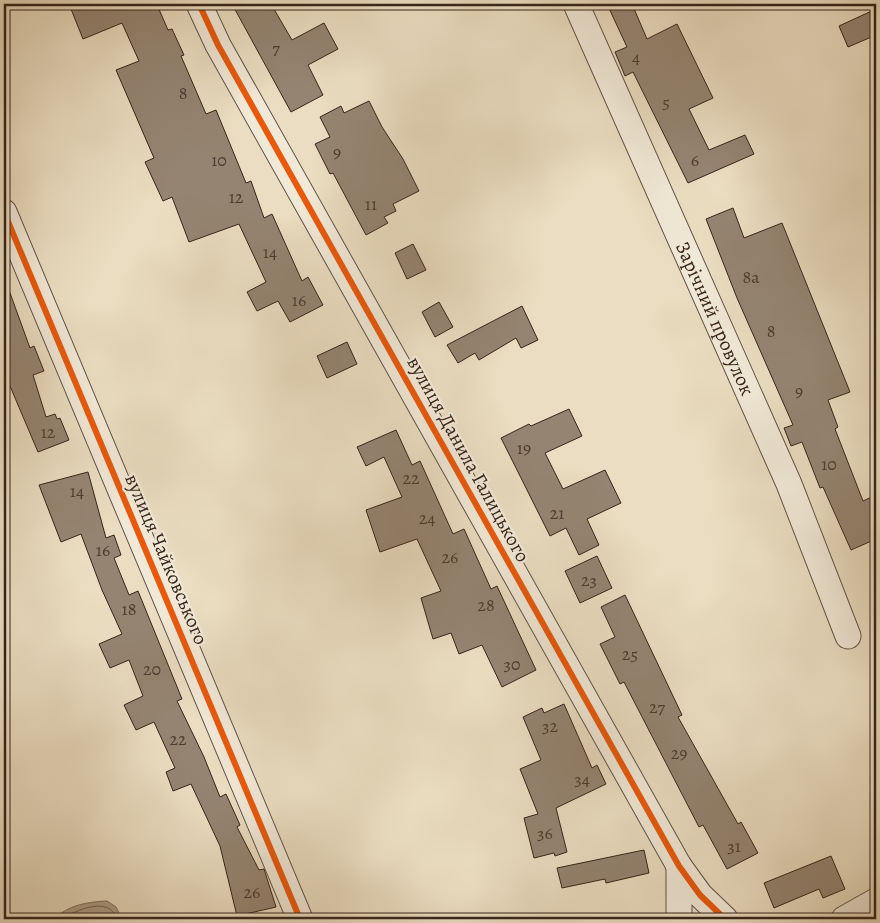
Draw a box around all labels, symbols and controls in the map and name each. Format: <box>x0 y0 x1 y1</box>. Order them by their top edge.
house number: 7 <box>272 36 280 60</box>
house number: 4 <box>632 45 640 69</box>
house number: 8 <box>179 81 187 105</box>
house number: 5 <box>662 90 670 114</box>
house number: 9 <box>333 140 341 164</box>
house number: 10 <box>211 148 227 172</box>
house number: 6 <box>691 148 699 172</box>
house number: 12 <box>229 185 244 209</box>
house number: 11 <box>365 192 377 216</box>
street label: Зарічний провулок <box>669 237 761 400</box>
house number: 14 <box>263 240 277 264</box>
house number: 8а <box>742 265 760 289</box>
house number: 16 <box>292 288 306 312</box>
house number: 8 <box>767 319 775 343</box>
street label: вулиця Данила Галицького <box>401 352 536 567</box>
house number: 9 <box>795 379 803 403</box>
house number: 12 <box>41 420 56 444</box>
house number: 19 <box>517 436 531 460</box>
house number: 10 <box>821 452 837 476</box>
house number: 22 <box>402 466 420 490</box>
street label: вулиця Чайковського <box>118 470 215 649</box>
house number: 14 <box>70 479 84 503</box>
house number: 21 <box>550 501 564 525</box>
house number: 24 <box>419 506 435 530</box>
house number: 16 <box>96 538 110 562</box>
house number: 26 <box>442 545 458 569</box>
house number: 23 <box>581 568 597 592</box>
house number: 28 <box>477 593 495 617</box>
house number: 18 <box>122 597 136 621</box>
house number: 25 <box>622 642 638 666</box>
house number: 30 <box>503 652 521 676</box>
house number: 20 <box>143 657 161 681</box>
house number: 27 <box>649 695 665 719</box>
house number: 32 <box>542 714 558 738</box>
house number: 22 <box>169 727 187 751</box>
house number: 29 <box>671 741 687 765</box>
house number: 34 <box>574 767 590 791</box>
house number: 36 <box>537 821 553 845</box>
house number: 31 <box>727 834 741 858</box>
house number: 26 <box>244 880 260 904</box>

